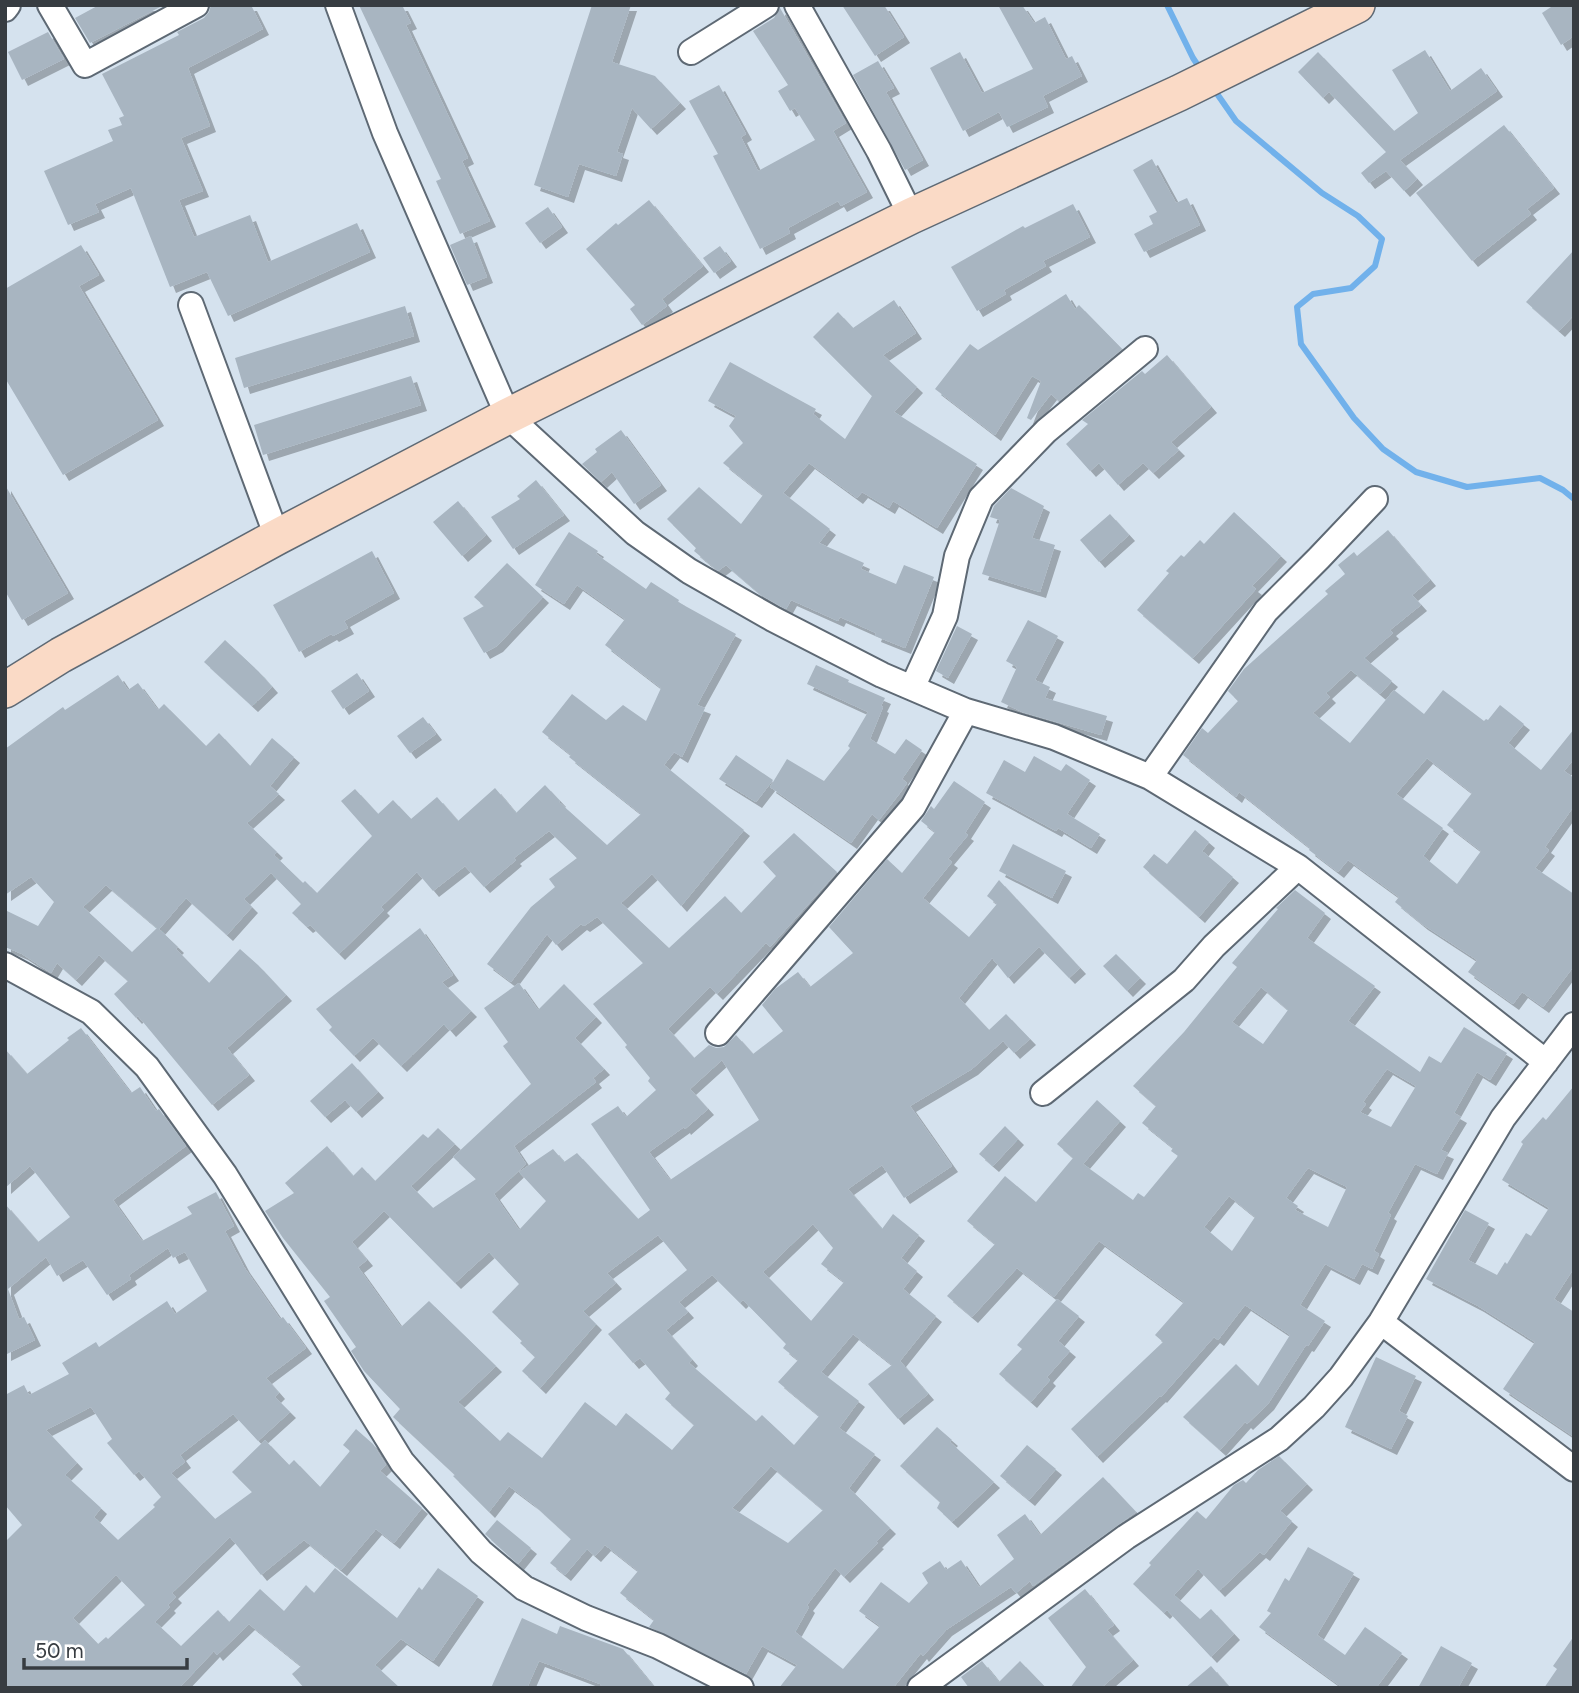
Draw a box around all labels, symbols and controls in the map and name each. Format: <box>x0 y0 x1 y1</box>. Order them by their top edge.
scale bar <box>24 1626 187 1670</box>
text: 50 m <box>35 1638 84 1663</box>

